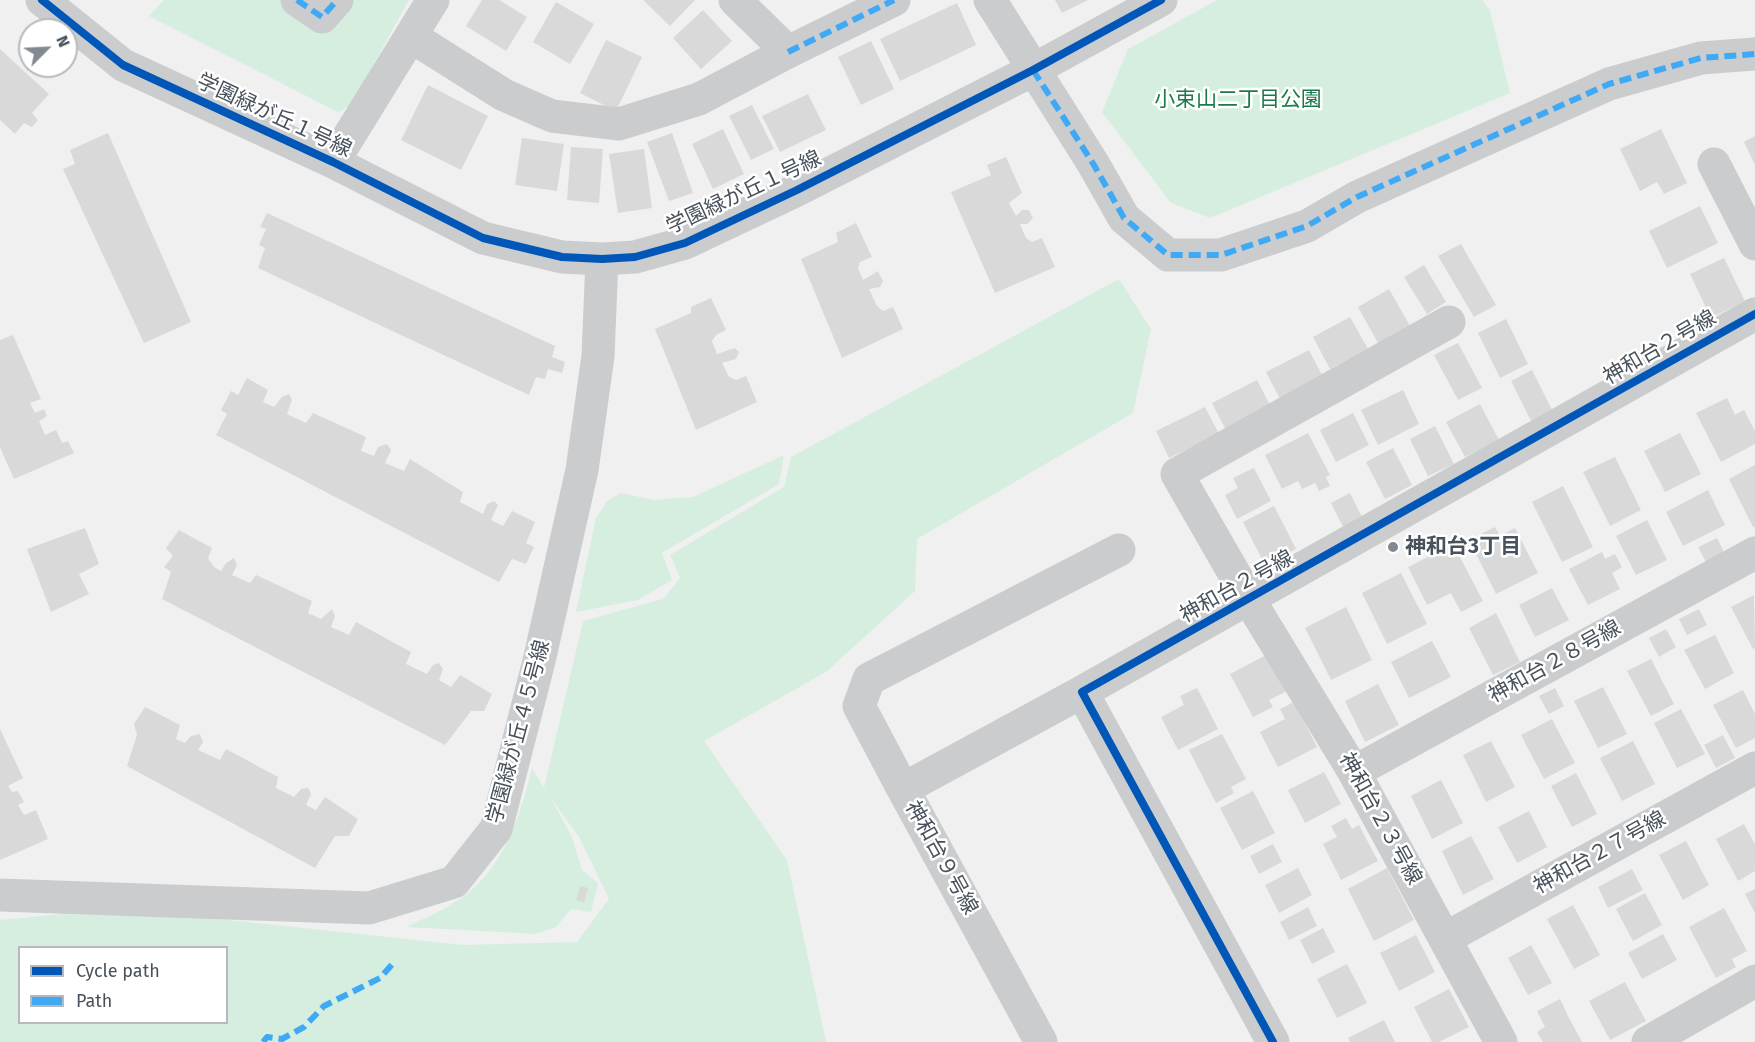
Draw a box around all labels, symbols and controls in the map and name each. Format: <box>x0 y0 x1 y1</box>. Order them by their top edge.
north arrow <box>18 18 78 78</box>
text: N <box>52 33 74 50</box>
street label: 学園緑が丘１号線 <box>193 69 355 163</box>
park label: 小束山二丁目公園 <box>1154 87 1322 113</box>
street label: 学園緑が丘１号線 <box>663 146 825 240</box>
street label: 神和台２号線 <box>1599 306 1721 390</box>
place label: 神和台3丁目 <box>1405 534 1521 560</box>
marker: 神和台3丁目 <box>1386 540 1400 554</box>
street label: 神和台２号線 <box>1176 545 1298 629</box>
street label: 神和台２８号線 <box>1485 615 1625 709</box>
street label: 学園緑が丘４５号線 <box>482 637 556 827</box>
street label: 神和台２３号線 <box>1333 749 1427 889</box>
street label: 神和台９号線 <box>899 797 983 919</box>
street label: 神和台２７号線 <box>1530 806 1670 900</box>
legend <box>18 946 228 1024</box>
text: Cycle path <box>76 960 160 982</box>
text: Path <box>76 990 112 1012</box>

